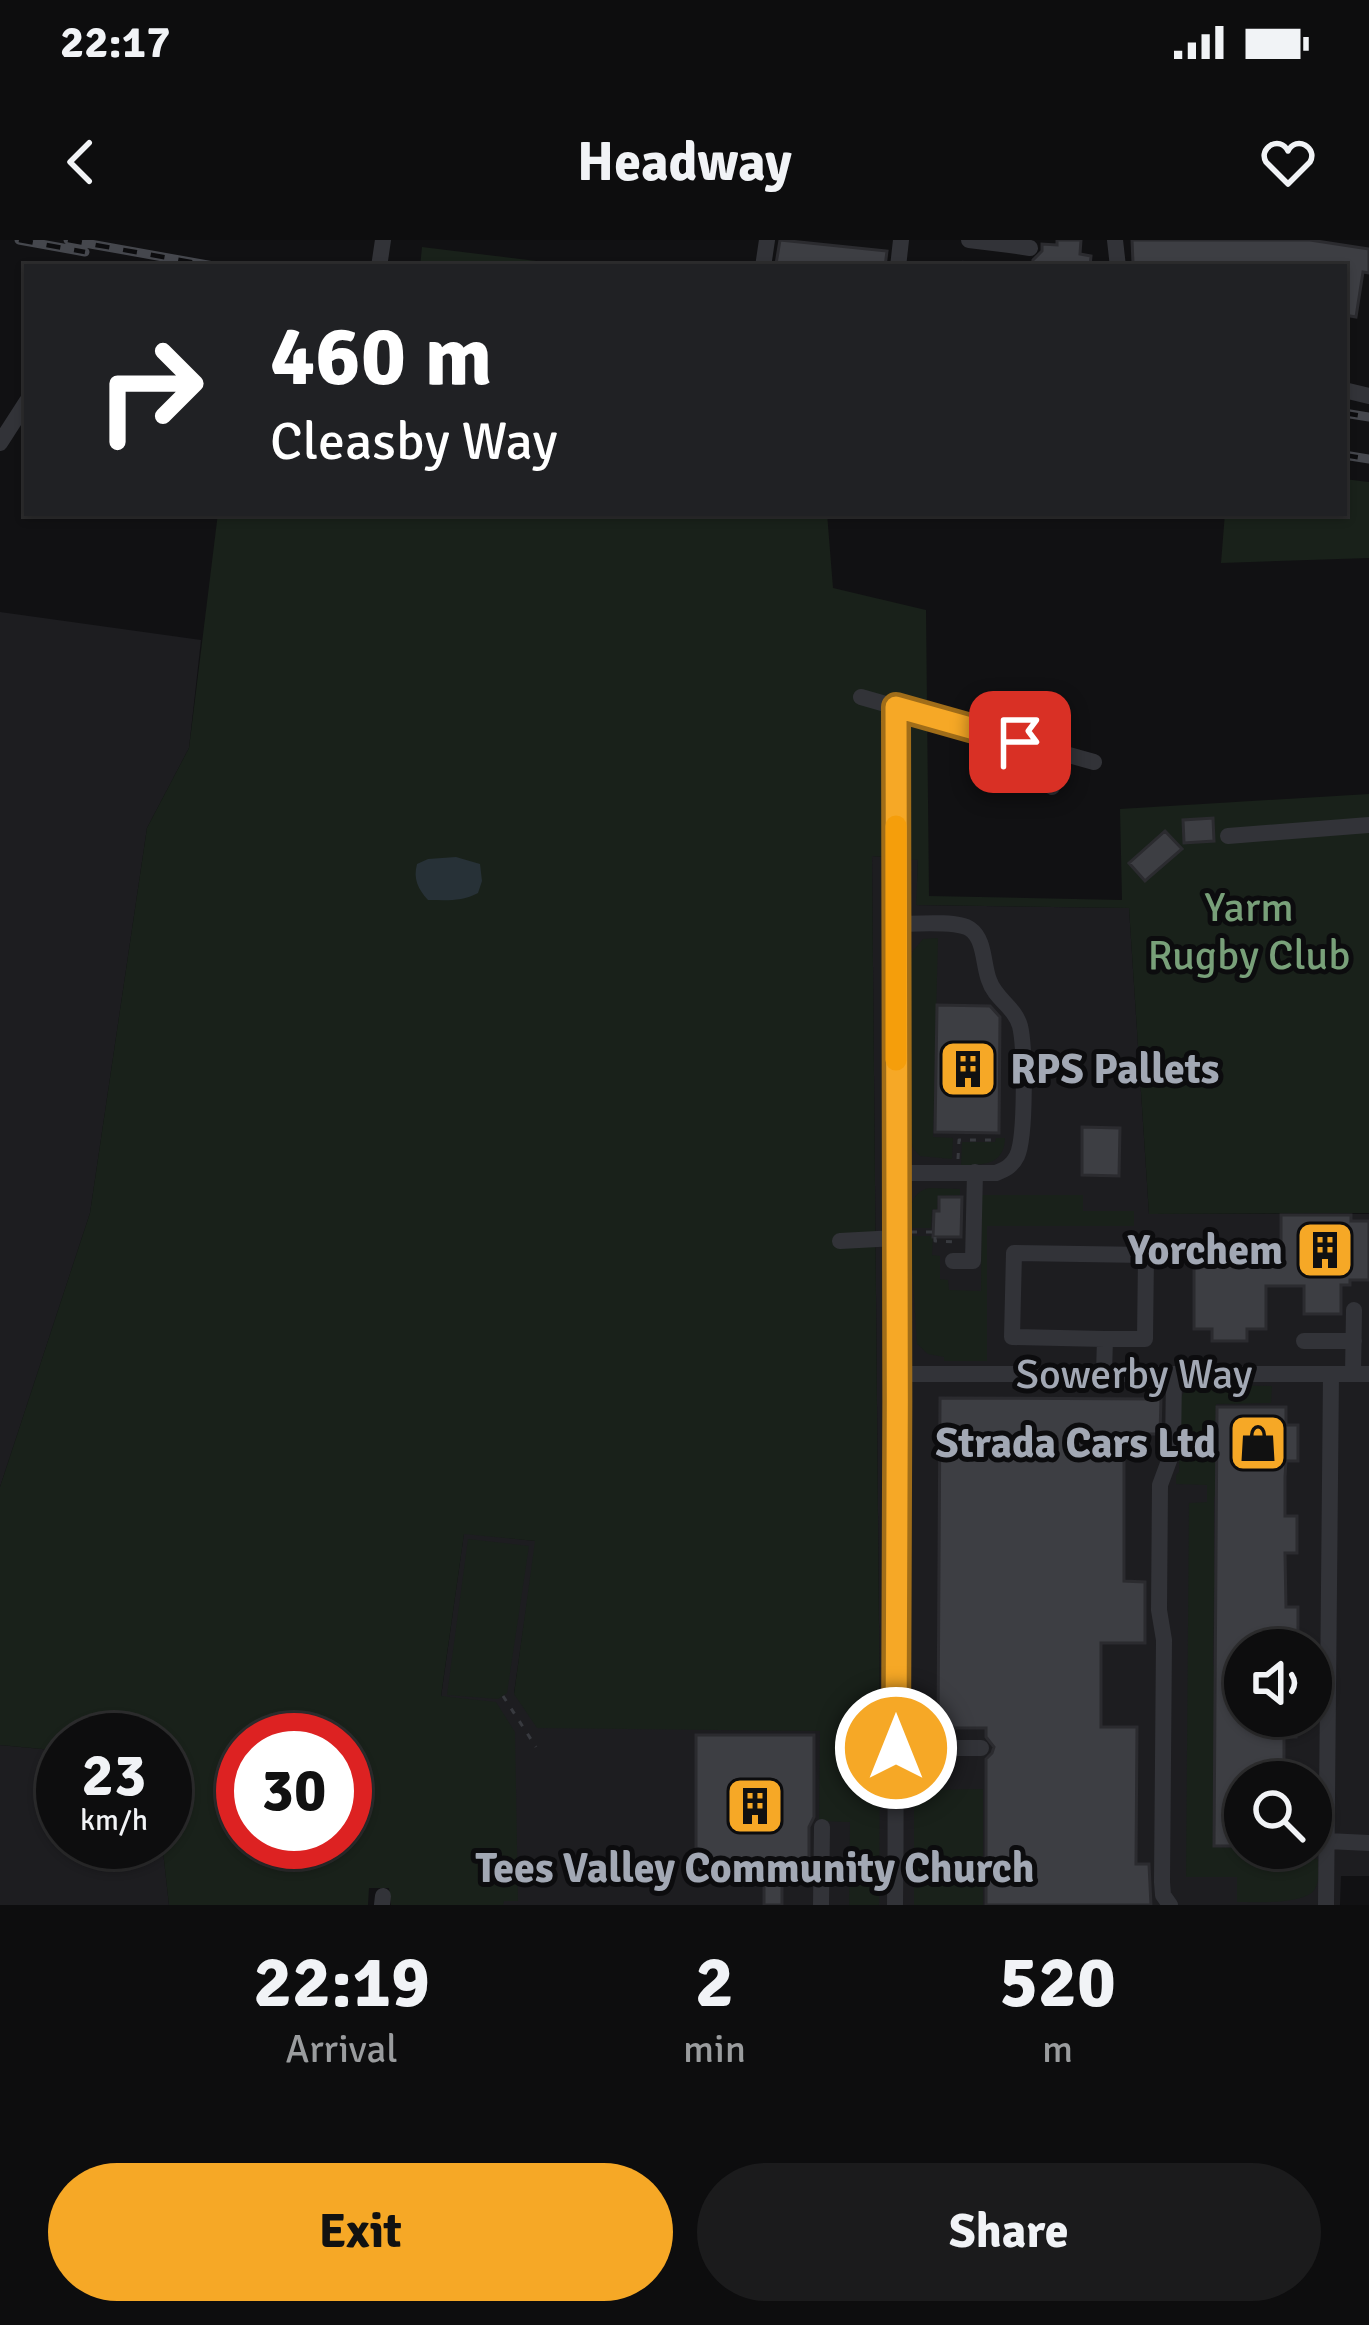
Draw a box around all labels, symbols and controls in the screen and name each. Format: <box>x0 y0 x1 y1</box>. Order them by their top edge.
text: 22:17 <box>60 15 170 70</box>
icon: back <box>48 129 114 195</box>
text: Headway <box>577 129 792 196</box>
icon: heart <box>1255 129 1321 195</box>
text: 460 m <box>270 305 492 409</box>
icon: right <box>72 312 228 468</box>
text: Cleasby Way <box>270 408 557 475</box>
pin <box>969 691 1071 793</box>
icon: arrive <box>987 709 1053 775</box>
park label: Yarm Rugby Club <box>1148 882 1350 981</box>
building icon: RPS Pallets <box>937 1038 999 1100</box>
place label: RPS Pallets <box>1010 1044 1219 1095</box>
building icon: Yorchem <box>1294 1219 1356 1281</box>
place label: Yorchem <box>1127 1225 1283 1276</box>
street label: Sowerby Way <box>1016 1349 1253 1400</box>
shop icon: Strada Cars Ltd <box>1227 1412 1289 1474</box>
place label: Strada Cars Ltd <box>935 1418 1216 1469</box>
map controls <box>1224 1629 1332 1869</box>
button: sound <box>1224 1629 1332 1737</box>
position arrow <box>833 1685 959 1811</box>
speed limit sign: 30 <box>216 1713 372 1869</box>
text: 23 <box>82 1739 146 1813</box>
button: search <box>1224 1761 1332 1869</box>
building icon: Tees Valley Community Church <box>724 1775 786 1837</box>
text: km/h <box>80 1802 148 1839</box>
place label: Tees Valley Community Church <box>475 1843 1035 1894</box>
text: 22:19 <box>253 1938 430 2027</box>
text: 2 <box>695 1938 734 2027</box>
text: 520 <box>999 1938 1116 2027</box>
text: Arrival <box>285 2025 398 2073</box>
text: min <box>683 2025 746 2073</box>
text: m <box>1042 2025 1073 2073</box>
button: Exit <box>48 2163 673 2301</box>
button: Share <box>697 2163 1321 2301</box>

